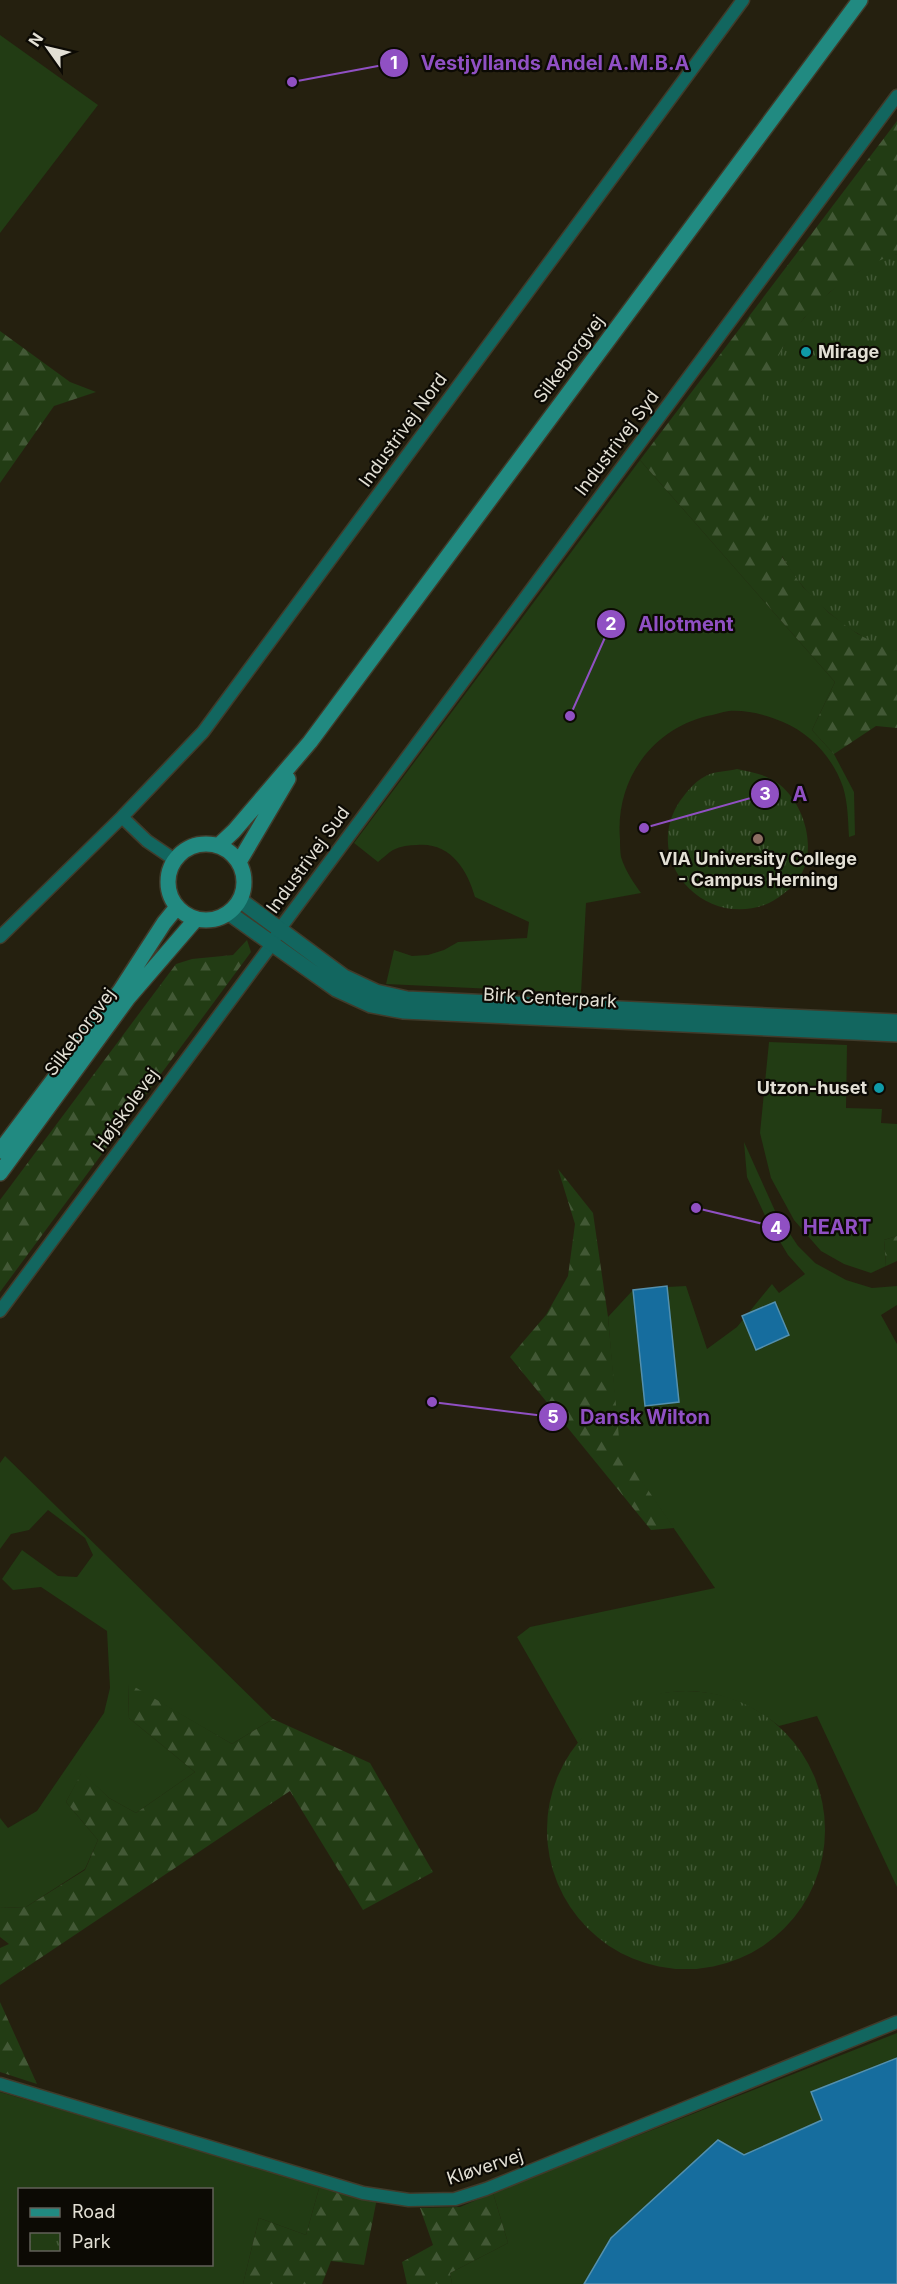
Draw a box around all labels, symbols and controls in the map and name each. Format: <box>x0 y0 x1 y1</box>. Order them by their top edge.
north arrow <box>18 18 78 78</box>
text: N <box>24 29 47 50</box>
callout: Vestjyllands Andel A.M.B.A <box>379 44 702 82</box>
text: Vestjyllands Andel A.M.B.A <box>420 51 690 75</box>
text: 1 <box>390 52 398 73</box>
street label: Silkeborgvej <box>529 311 608 407</box>
place label: Mirage <box>818 341 880 362</box>
marker: Mirage <box>799 345 813 359</box>
street label: Industrivej Nord <box>354 369 451 491</box>
street label: Industrivej Syd <box>570 386 663 499</box>
callout: Allotment <box>596 605 746 643</box>
text: Allotment <box>638 612 734 636</box>
text: 2 <box>605 613 617 634</box>
callout: A <box>750 775 819 813</box>
text: A <box>793 782 808 806</box>
text: 3 <box>759 783 771 804</box>
street label: Industrivej Sud <box>262 802 353 917</box>
marker: VIA University College - Campus Herning <box>751 832 765 846</box>
place label: VIA University College - Campus Herning <box>659 848 857 890</box>
street label: Silkeborgvej <box>40 984 119 1080</box>
street label: Birk Centerpark <box>483 984 618 1011</box>
street label: Højskolevej <box>88 1064 163 1155</box>
place label: Utzon-huset <box>757 1077 867 1098</box>
marker: Utzon-huset <box>872 1081 886 1095</box>
callout: HEART <box>761 1208 883 1246</box>
text: HEART <box>803 1215 871 1239</box>
text: 4 <box>770 1217 782 1238</box>
callout: Dansk Wilton <box>538 1398 722 1436</box>
text: Dansk Wilton <box>580 1405 710 1429</box>
text: 5 <box>547 1406 559 1427</box>
street label: Kløvervej <box>444 2144 526 2189</box>
legend <box>18 2188 213 2266</box>
text: Road <box>72 2201 115 2222</box>
text: Park <box>72 2231 111 2252</box>

